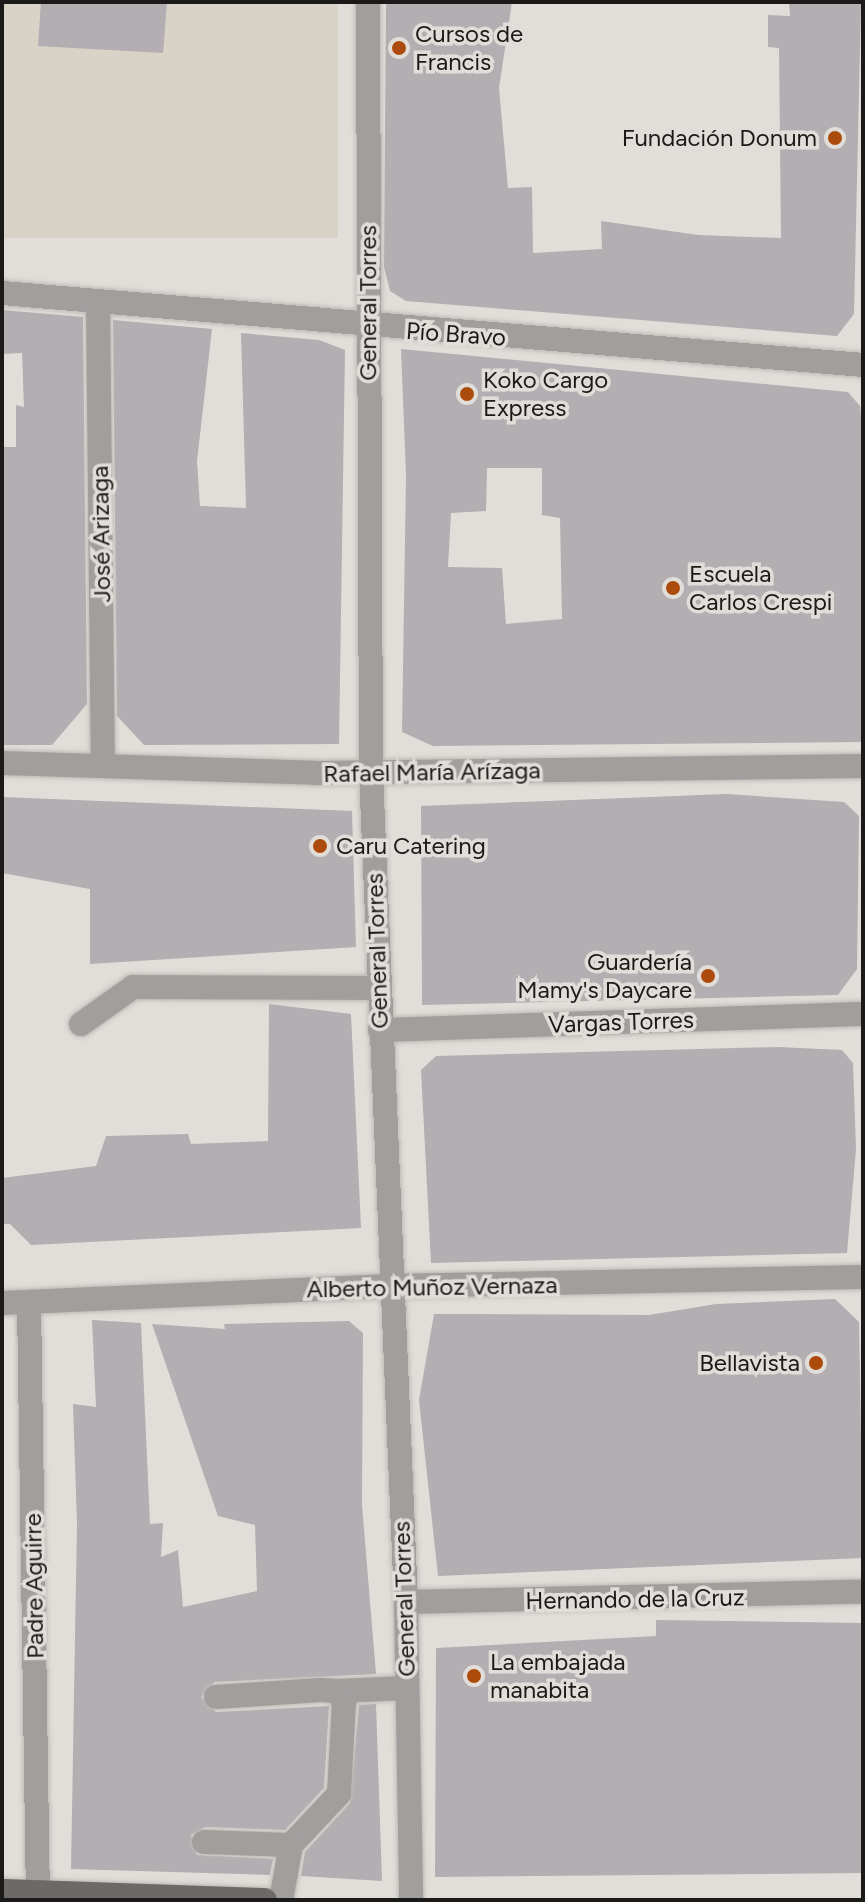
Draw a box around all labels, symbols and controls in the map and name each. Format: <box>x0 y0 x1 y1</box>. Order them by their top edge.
place label: Cursos de Francis <box>415 20 523 76</box>
marker: Cursos de Francis <box>390 39 408 57</box>
place label: Fundación Donum <box>622 124 817 152</box>
marker: Fundación Donum <box>824 127 846 149</box>
street label: General Torres <box>354 225 382 381</box>
street label: Pío Bravo <box>405 316 507 352</box>
place label: Koko Cargo Express <box>483 366 608 422</box>
marker: Koko Cargo Express <box>458 385 476 403</box>
street label: José Arizaga <box>85 465 117 603</box>
place label: Escuela Carlos Crespi <box>689 560 832 616</box>
marker: Escuela Carlos Crespi <box>664 579 682 597</box>
street label: Rafael María Arízaga <box>323 756 541 788</box>
place label: Caru Catering <box>336 832 486 860</box>
marker: Caru Catering <box>311 837 329 855</box>
street label: General Torres <box>360 873 394 1029</box>
place label: Guardería Mamy's Daycare <box>517 948 692 1004</box>
marker: Guardería Mamy's Daycare <box>699 967 717 985</box>
street label: Vargas Torres <box>548 1005 694 1039</box>
street label: Alberto Muñoz Vernaza <box>306 1270 558 1304</box>
place label: Bellavista <box>699 1349 800 1377</box>
marker: Bellavista <box>807 1354 825 1372</box>
street label: Padre Aguirre <box>18 1513 50 1659</box>
street label: General Torres <box>387 1521 421 1677</box>
street label: Hernando de la Cruz <box>525 1583 745 1615</box>
place label: La embajada manabita <box>490 1648 625 1704</box>
marker: La embajada manabita <box>465 1667 483 1685</box>

